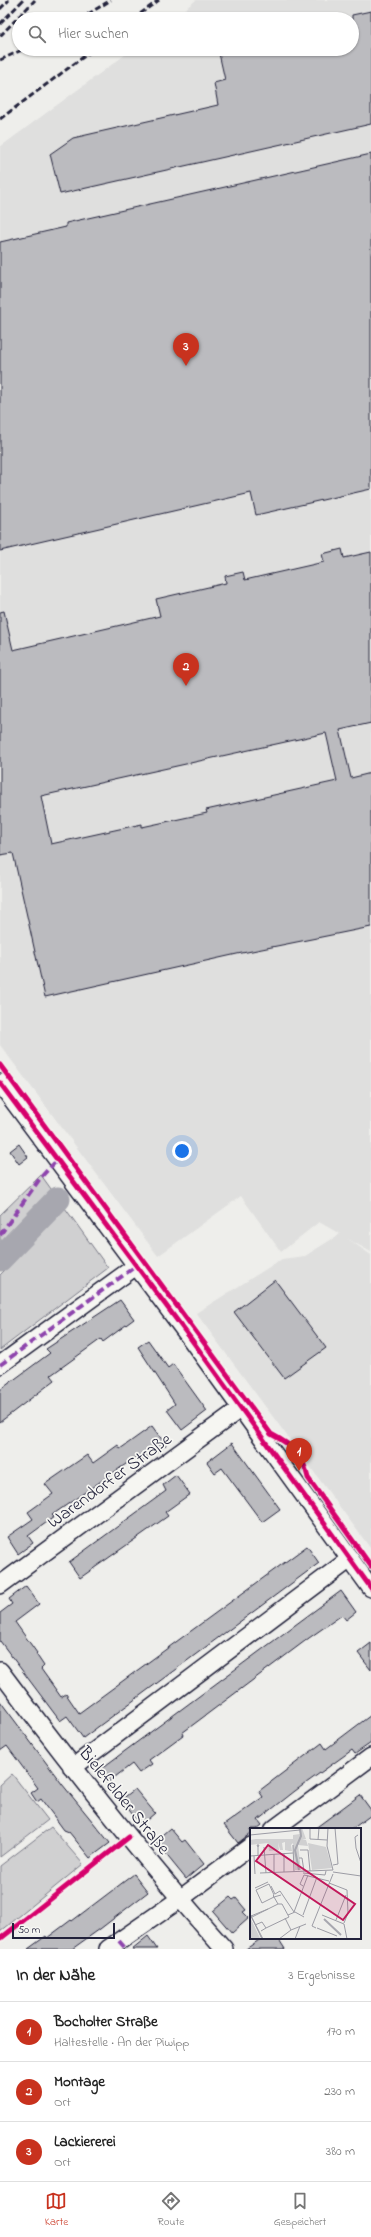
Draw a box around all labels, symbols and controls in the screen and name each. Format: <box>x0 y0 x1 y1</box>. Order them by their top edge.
search box <box>12 12 359 56</box>
icon: search <box>26 23 48 45</box>
text: Hier suchen <box>58 23 129 45</box>
pin: 3 <box>173 333 199 366</box>
pin: 2 <box>173 653 199 686</box>
your location <box>172 1141 192 1161</box>
street label: Warendorfer Straße <box>43 1427 178 1536</box>
pin: 1 <box>286 1438 312 1471</box>
street label: Bielefelder Straße <box>71 1741 176 1862</box>
inset map <box>250 1828 361 1939</box>
scale bar <box>12 1921 115 1940</box>
text: 50 m <box>18 1922 40 1938</box>
text: In der Nähe <box>16 1963 95 1988</box>
text: 3 Ergebnisse <box>288 1966 355 1985</box>
text: Bocholter Straße <box>54 2011 158 2033</box>
text: 1 <box>27 2022 31 2041</box>
text: 170 m <box>327 2022 355 2041</box>
text: Haltestelle · An der Piwipp <box>54 2033 189 2052</box>
text: Montage <box>54 2071 105 2093</box>
text: 2 <box>26 2082 32 2101</box>
text: 230 m <box>324 2082 355 2101</box>
text: Ort <box>54 2093 71 2112</box>
text: Lackiererei <box>54 2131 116 2153</box>
text: 3 <box>26 2142 32 2161</box>
text: 380 m <box>326 2142 355 2161</box>
text: Ort <box>54 2153 71 2172</box>
tab: Karte <box>45 2190 68 2230</box>
tab: Route <box>158 2190 184 2230</box>
tab: Gespeichert <box>274 2190 326 2230</box>

